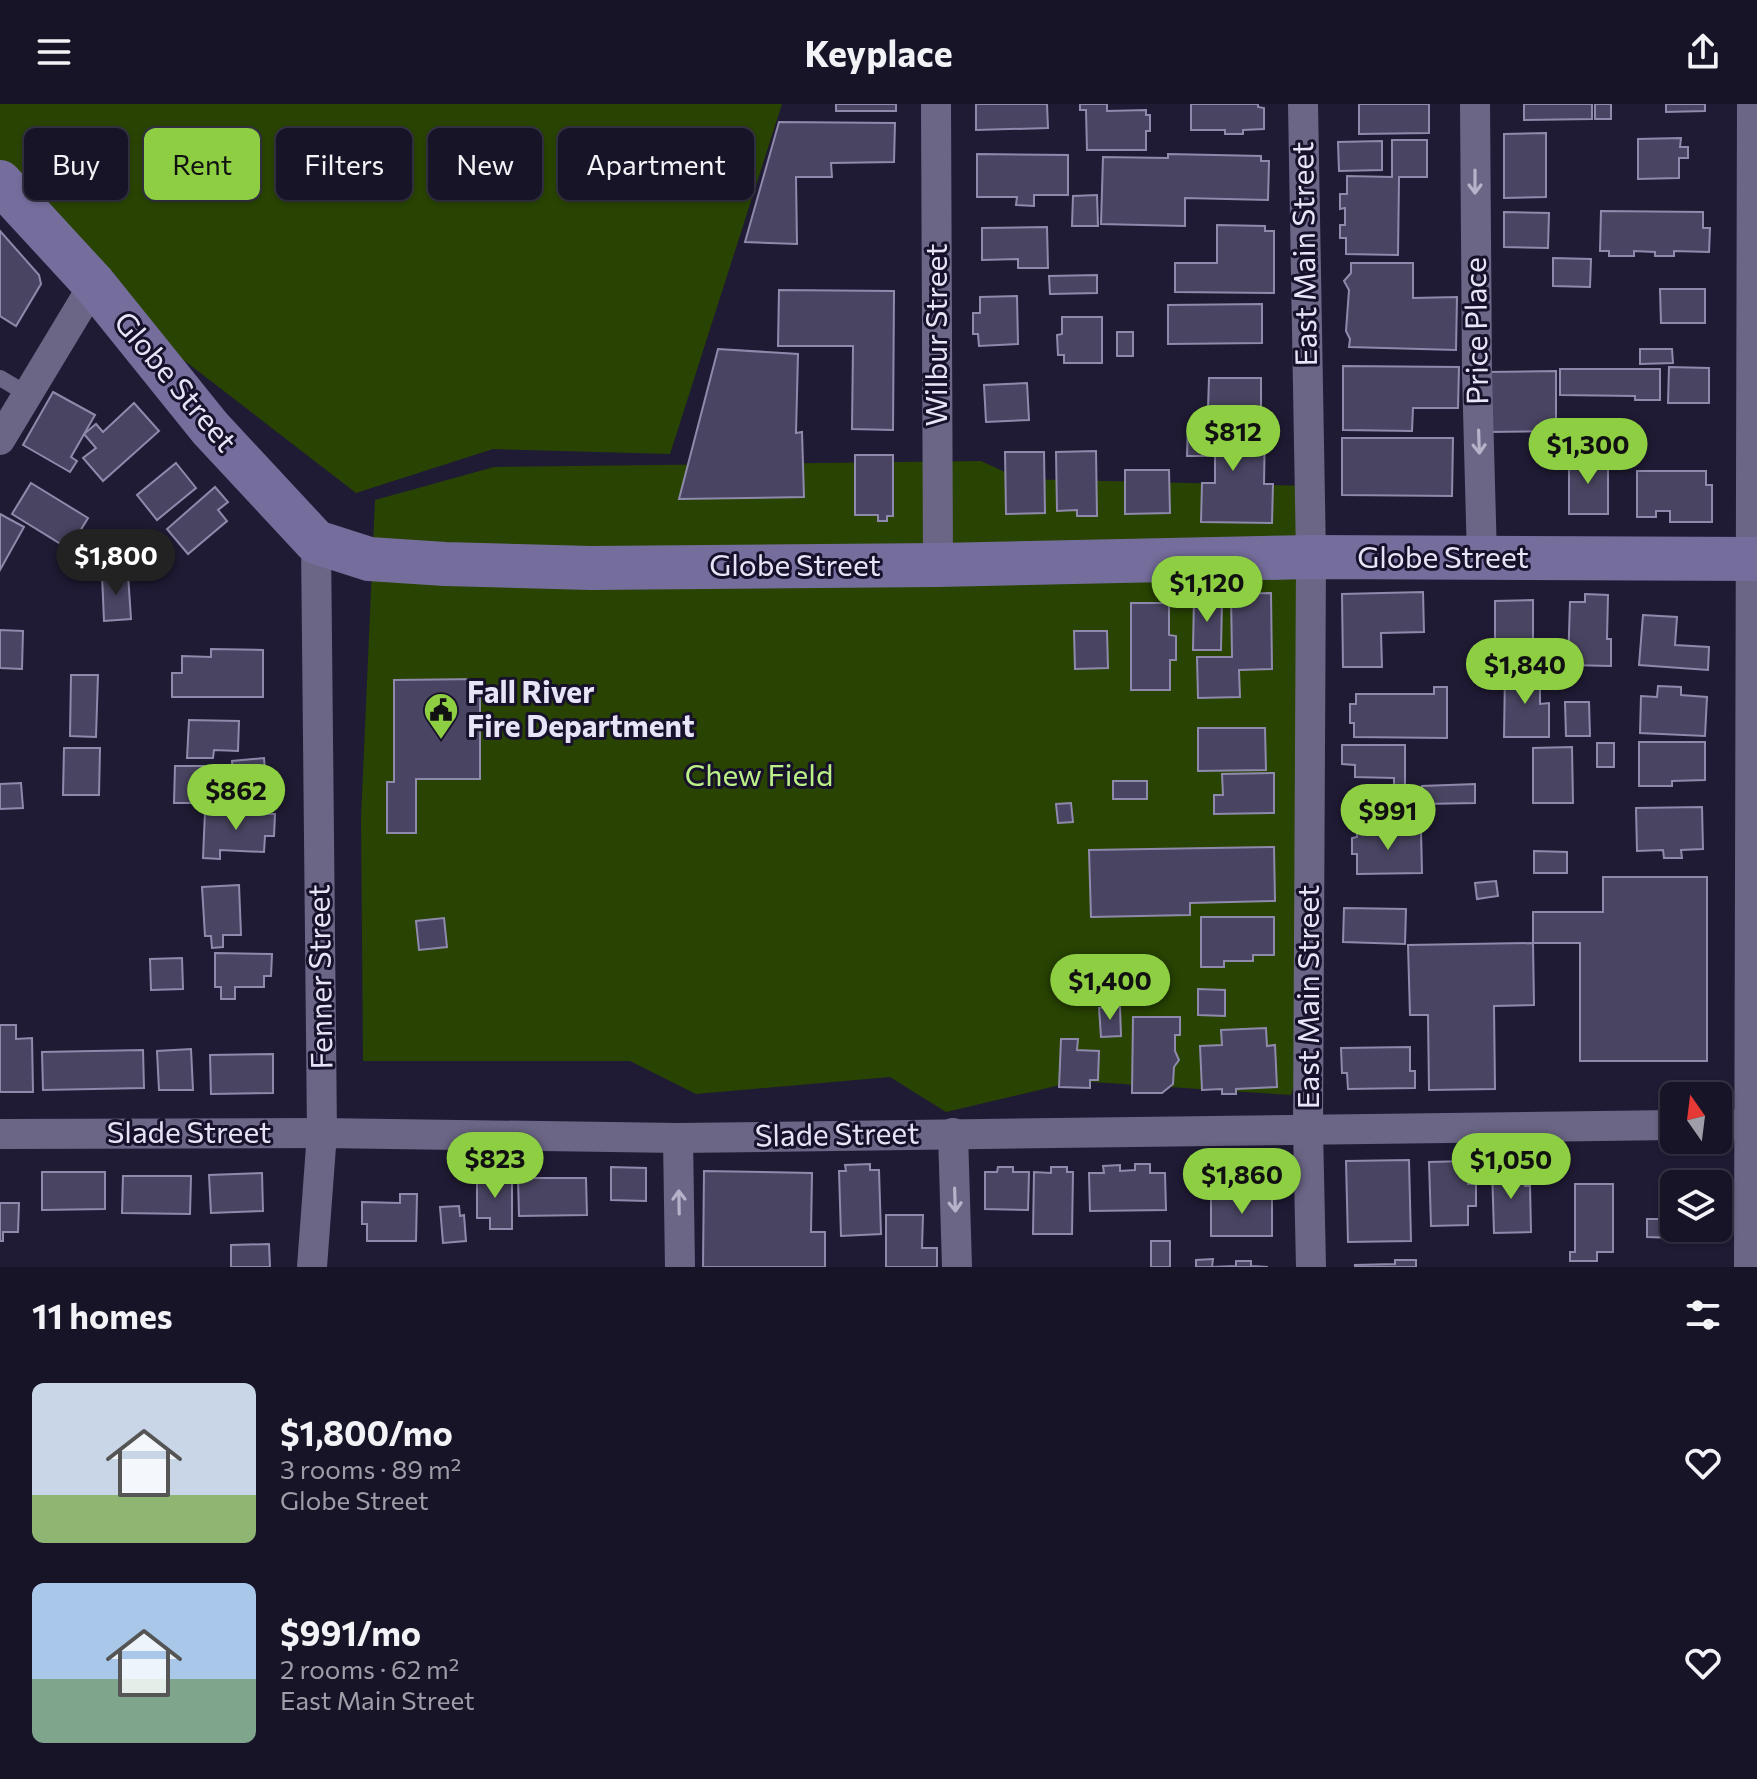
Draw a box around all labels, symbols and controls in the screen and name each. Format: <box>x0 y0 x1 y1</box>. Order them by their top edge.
icon: menu <box>32 30 76 74</box>
text: Keyplace <box>804 30 953 74</box>
icon: share <box>1681 30 1725 74</box>
chip: Buy <box>24 128 128 200</box>
chip: Rent <box>144 128 260 200</box>
chip: Filters <box>276 128 412 200</box>
chip: New <box>428 128 542 200</box>
chip: Apartment <box>558 128 754 200</box>
street label: East Main Street <box>1282 141 1323 367</box>
one-way arrow <box>1467 168 1483 195</box>
street label: Wilbur Street <box>916 244 953 426</box>
street label: Price Place <box>1455 257 1494 405</box>
street label: Globe Street <box>108 303 246 458</box>
pin: $812 <box>1186 405 1280 473</box>
text: $812 <box>1204 415 1262 446</box>
pin: $1,300 <box>1523 418 1653 486</box>
one-way arrow <box>1471 428 1486 455</box>
text: $1,300 <box>1547 428 1629 459</box>
pin: $1,800 <box>51 529 181 597</box>
street label: Globe Street <box>1357 537 1529 574</box>
text: $1,800 <box>74 539 158 570</box>
street label: Globe Street <box>709 545 881 582</box>
pin: $1,120 <box>1142 556 1272 624</box>
text: $1,120 <box>1170 566 1244 597</box>
pin: $1,840 <box>1460 638 1590 706</box>
text: $1,840 <box>1484 648 1566 679</box>
place label: Fall River Fire Department <box>467 672 695 743</box>
public building icon: Fall River Fire Department <box>422 691 460 741</box>
park label: Chew Field <box>685 755 833 792</box>
pin: $862 <box>189 764 283 832</box>
text: $862 <box>205 774 267 805</box>
pin: $991 <box>1341 784 1435 852</box>
text: $991 <box>1359 794 1417 825</box>
street label: Fenner Street <box>298 884 339 1070</box>
street label: East Main Street <box>1288 885 1325 1109</box>
pin: $1,400 <box>1045 954 1175 1022</box>
text: $1,400 <box>1068 964 1152 995</box>
north arrow <box>1660 1082 1732 1154</box>
map controls <box>1660 1082 1732 1242</box>
street label: Slade Street <box>107 1112 271 1149</box>
street label: Slade Street <box>754 1113 920 1152</box>
pin: $823 <box>448 1132 542 1200</box>
pin: $1,050 <box>1446 1133 1576 1201</box>
text: $823 <box>465 1142 525 1173</box>
text: $1,050 <box>1470 1143 1552 1174</box>
pin: $1,860 <box>1177 1148 1307 1216</box>
text: $1,860 <box>1201 1158 1283 1189</box>
button: layers <box>1660 1170 1732 1242</box>
one-way arrow <box>947 1186 962 1213</box>
one-way arrow <box>671 1189 687 1216</box>
icon: filters <box>1681 1293 1725 1337</box>
text: 11 homes <box>32 1294 173 1336</box>
text: $1,800/mo <box>280 1411 453 1453</box>
icon: home <box>96 1415 192 1511</box>
icon: heart <box>1681 1441 1725 1485</box>
text: 3 rooms · 89 m² <box>280 1453 461 1484</box>
text: Globe Street <box>280 1484 429 1515</box>
text: $991/mo <box>280 1611 421 1653</box>
icon: home <box>96 1615 192 1711</box>
icon: heart <box>1681 1641 1725 1685</box>
text: 2 rooms · 62 m² <box>280 1653 459 1684</box>
text: East Main Street <box>280 1684 475 1715</box>

